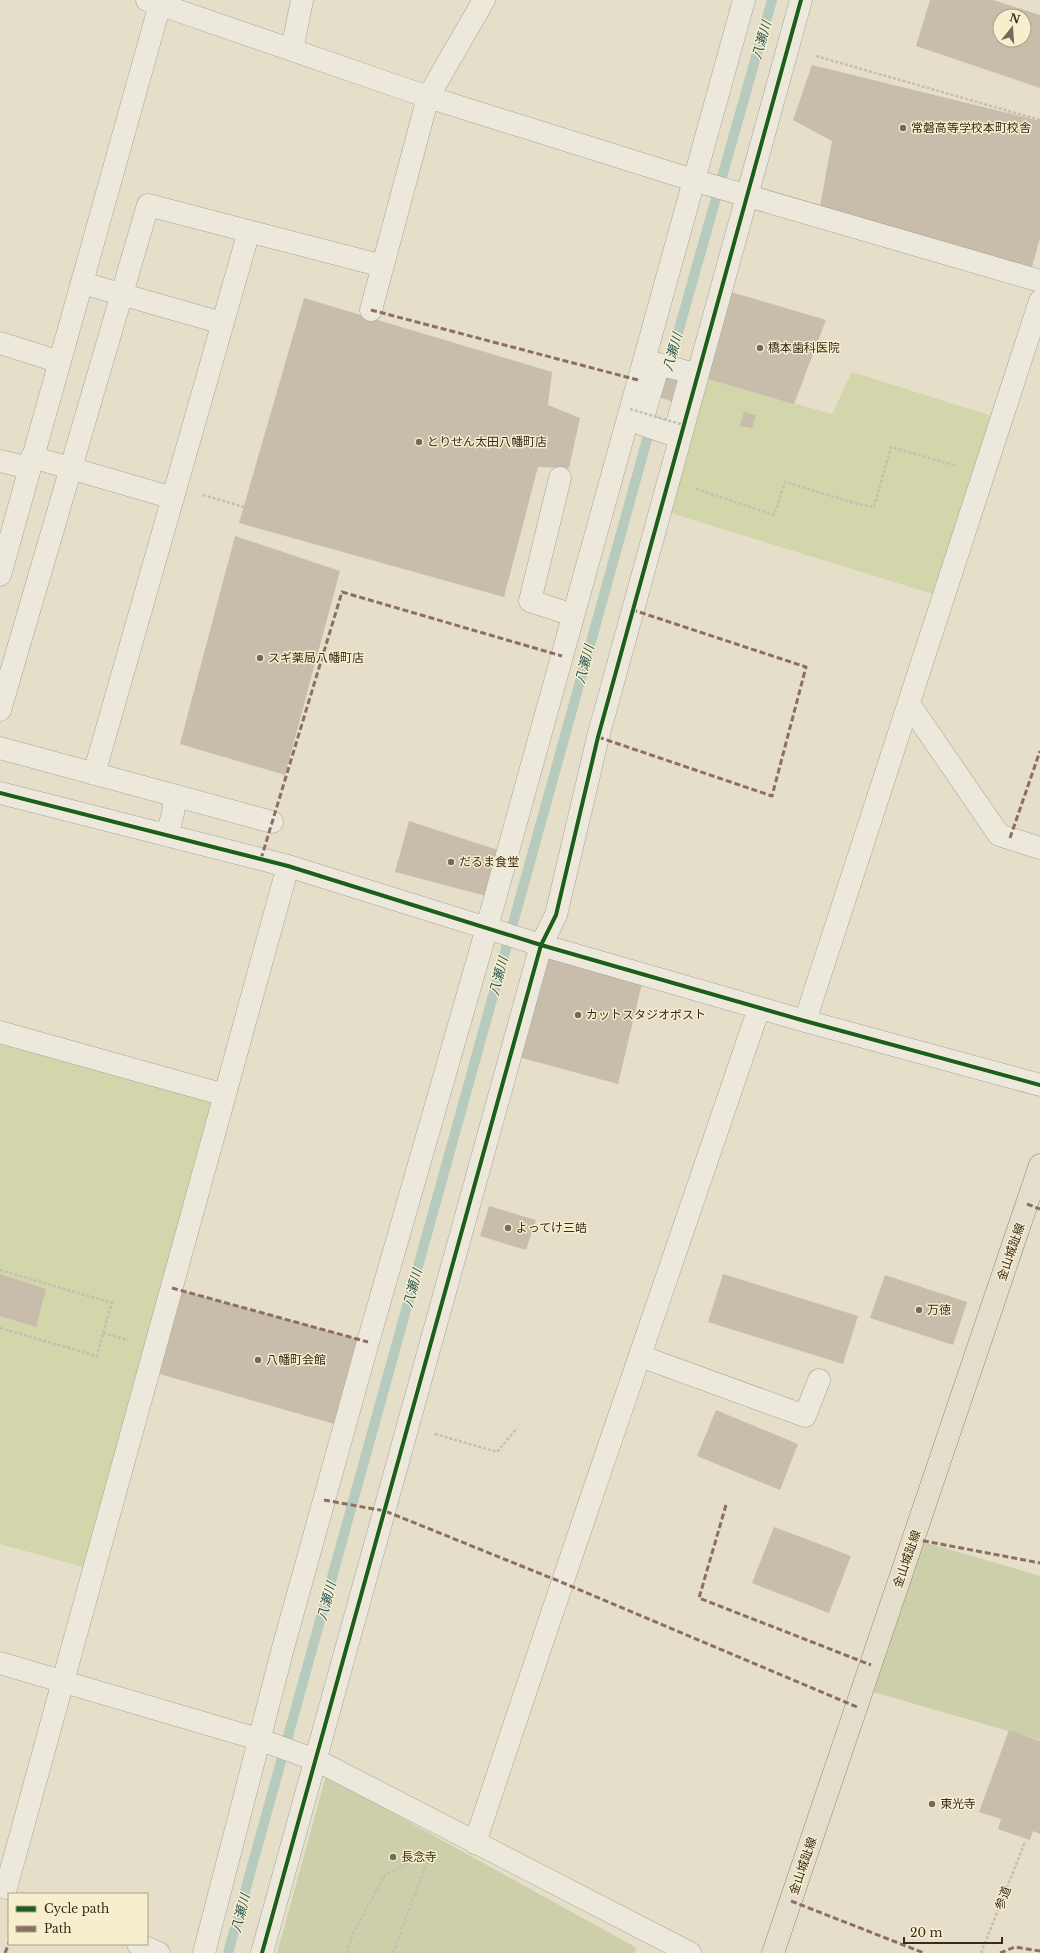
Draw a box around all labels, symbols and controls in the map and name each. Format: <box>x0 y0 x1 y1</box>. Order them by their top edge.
north arrow <box>992 8 1032 48</box>
text: N <box>1008 10 1023 27</box>
water label: 八瀬川 <box>748 17 776 61</box>
place label: 常磐高等学校本町校舎 <box>911 120 1031 135</box>
marker: 常磐高等学校本町校舎 <box>898 123 908 133</box>
water label: 八瀬川 <box>659 329 687 373</box>
place label: 橋本歯科医院 <box>768 340 840 355</box>
marker: 橋本歯科医院 <box>755 343 765 353</box>
place label: とりせん太田八幡町店 <box>427 434 547 449</box>
marker: とりせん太田八幡町店 <box>414 437 424 447</box>
water label: 八瀬川 <box>571 641 598 685</box>
place label: スギ薬局八幡町店 <box>268 650 364 665</box>
marker: スギ薬局八幡町店 <box>255 653 265 663</box>
place label: だるま食堂 <box>459 854 519 869</box>
marker: だるま食堂 <box>446 857 456 867</box>
water label: 八瀬川 <box>485 953 512 997</box>
place label: カットスタジオポスト <box>586 1007 706 1022</box>
marker: カットスタジオポスト <box>573 1010 583 1020</box>
place label: よってけ三皓 <box>516 1220 587 1235</box>
street label: 金山城趾線 <box>994 1221 1027 1283</box>
marker: よってけ三皓 <box>503 1223 513 1233</box>
water label: 八瀬川 <box>399 1265 426 1309</box>
place label: 万徳 <box>927 1302 951 1317</box>
marker: 万徳 <box>914 1305 924 1315</box>
place label: 八幡町会館 <box>266 1352 326 1367</box>
marker: 八幡町会館 <box>253 1355 263 1365</box>
street label: 金山城趾線 <box>890 1528 923 1590</box>
water label: 八瀬川 <box>313 1578 340 1622</box>
place label: 東光寺 <box>940 1796 976 1811</box>
marker: 東光寺 <box>927 1799 937 1809</box>
street label: 金山城趾線 <box>786 1835 819 1897</box>
place label: 長念寺 <box>401 1849 437 1864</box>
marker: 長念寺 <box>388 1852 398 1862</box>
street label: 参道 <box>991 1884 1014 1912</box>
water label: 八瀬川 <box>227 1890 254 1934</box>
legend <box>8 1893 148 1945</box>
text: Cycle path <box>44 1901 109 1916</box>
scale bar <box>904 1919 1002 1945</box>
text: Path <box>44 1921 72 1936</box>
text: 20 m <box>910 1925 942 1940</box>

